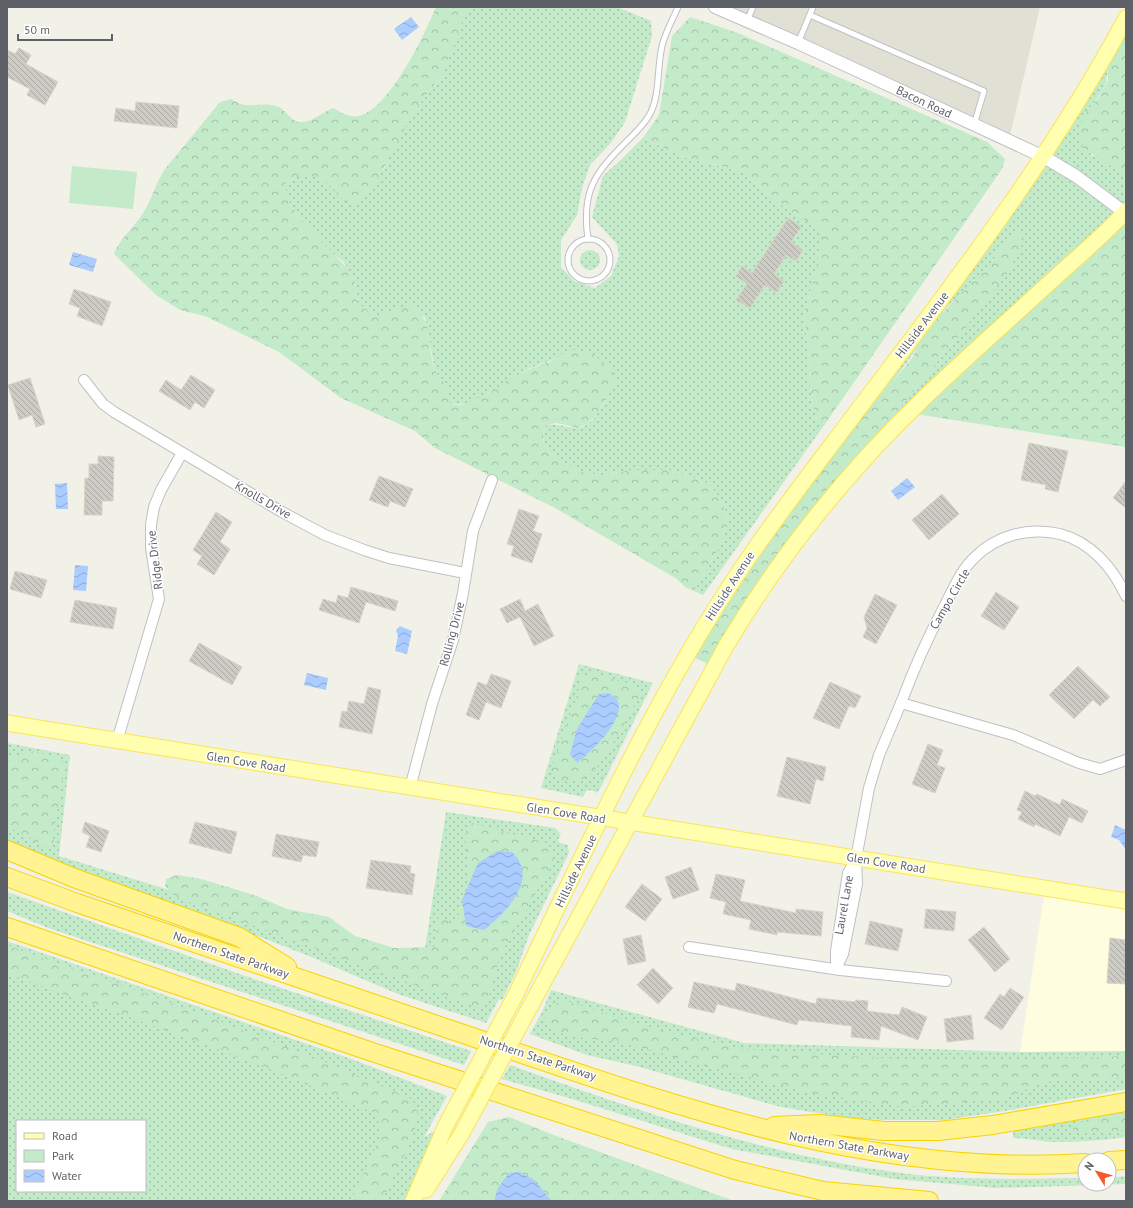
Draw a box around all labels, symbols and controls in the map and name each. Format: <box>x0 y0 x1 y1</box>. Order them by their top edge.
scale bar <box>18 16 112 42</box>
text: 50 m <box>24 22 50 37</box>
street label: Bacon Road <box>894 82 954 121</box>
street label: Hillside Avenue <box>892 288 951 361</box>
street label: Knolls Drive <box>233 478 294 522</box>
street label: Ridge Drive <box>143 530 166 590</box>
street label: Hillside Avenue <box>702 548 757 623</box>
street label: Campo Circle <box>926 566 973 632</box>
street label: Rolling Drive <box>436 600 467 668</box>
street label: Glen Cove Road <box>205 748 287 775</box>
street label: Glen Cove Road <box>525 799 607 826</box>
street label: Hillside Avenue <box>551 832 600 910</box>
street label: Glen Cove Road <box>845 849 927 876</box>
street label: Laurel Lane <box>831 874 856 936</box>
street label: Northern State Parkway <box>171 928 291 982</box>
street label: Northern State Parkway <box>478 1032 599 1084</box>
legend <box>16 1120 146 1192</box>
text: Road <box>52 1128 77 1143</box>
street label: Northern State Parkway <box>788 1128 911 1164</box>
text: Park <box>52 1148 74 1163</box>
north arrow <box>1077 1152 1117 1192</box>
text: N <box>1081 1159 1097 1173</box>
text: Water <box>52 1168 82 1183</box>

